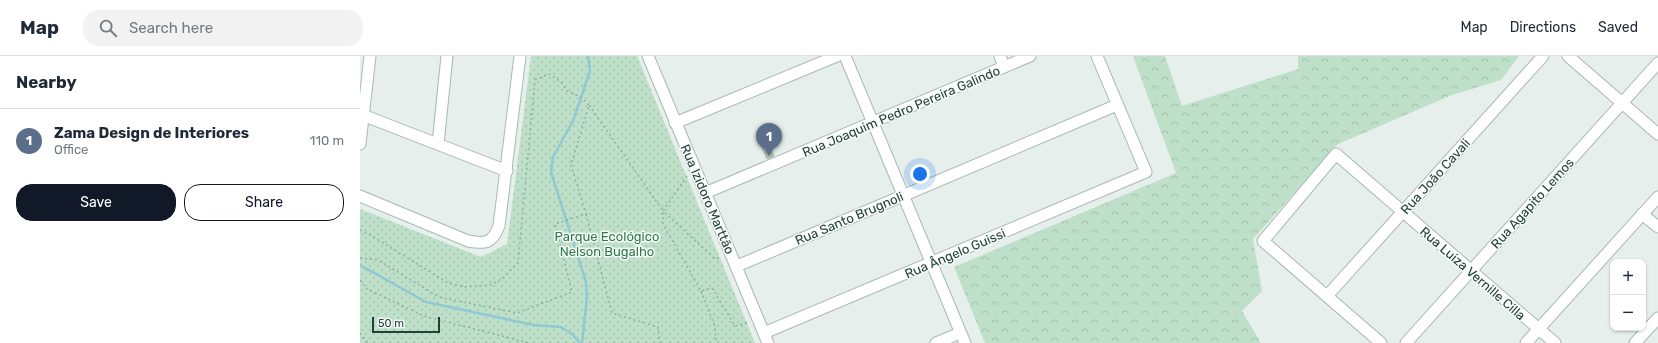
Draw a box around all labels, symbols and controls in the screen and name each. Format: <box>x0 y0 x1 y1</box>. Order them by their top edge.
search box <box>83 10 363 46</box>
text: Map <box>20 16 59 39</box>
icon: search <box>97 17 119 39</box>
text: Search here <box>129 19 213 37</box>
text: Map <box>1461 19 1488 36</box>
text: Directions <box>1510 19 1576 36</box>
text: Saved <box>1598 19 1638 36</box>
street label: Rua Joaquim Pedro Pereira Galindo <box>800 63 1002 160</box>
text: Nearby <box>16 72 77 92</box>
pin: 1 <box>756 123 782 156</box>
text: Zama Design de Interiores <box>54 124 249 142</box>
text: 1 <box>26 133 32 148</box>
text: 110 m <box>310 133 344 148</box>
street label: Rua João Cavali <box>1398 136 1473 217</box>
text: Office <box>54 142 88 157</box>
street label: Rua Izidoro Marttão <box>678 142 737 256</box>
street label: Rua Agapito Lemos <box>1488 155 1578 252</box>
your location <box>910 164 930 184</box>
button: Save <box>16 184 176 221</box>
button: Share <box>184 184 344 221</box>
street label: Rua Santo Brugnoli <box>793 189 906 249</box>
street label: Rua Luiza Vernille Cilla <box>1417 224 1528 323</box>
street label: Rua Ângelo Guissi <box>903 225 1008 282</box>
park label: Parque Ecológico Nelson Bugalho <box>555 229 659 260</box>
map controls <box>1610 259 1646 331</box>
button: + <box>1610 259 1646 295</box>
button: − <box>1610 295 1646 331</box>
scale bar <box>372 315 440 334</box>
text: 50 m <box>378 317 404 330</box>

